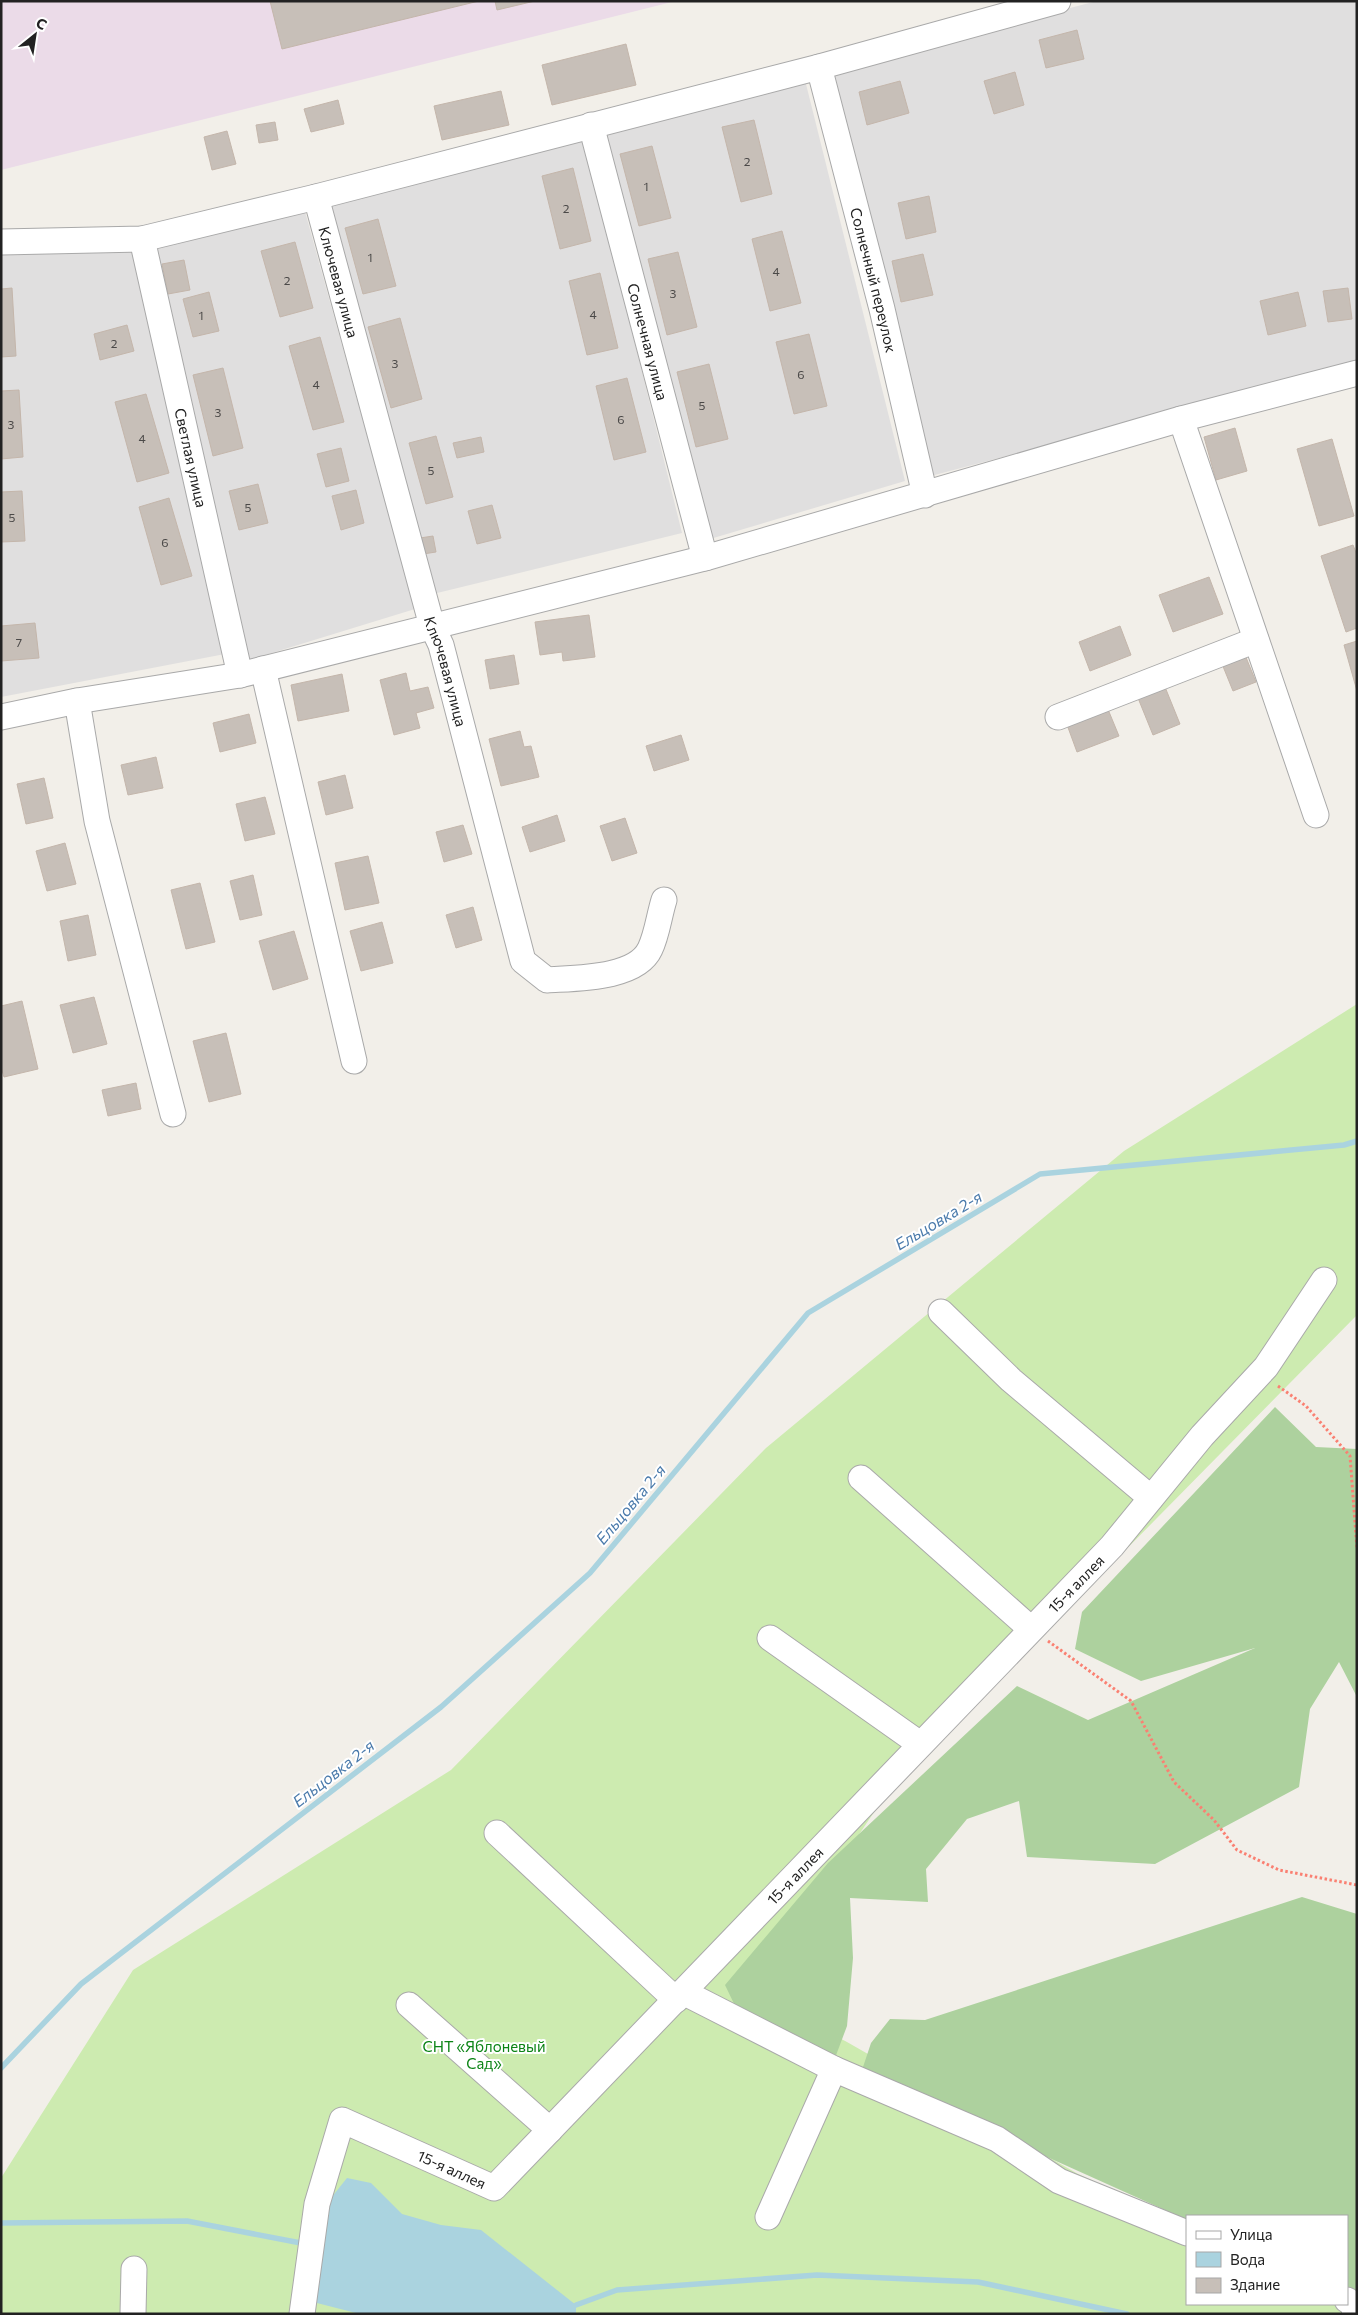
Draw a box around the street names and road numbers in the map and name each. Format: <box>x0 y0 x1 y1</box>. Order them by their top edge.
street label: Солнечный переулок <box>847 205 901 354</box>
street label: Ключевая улица <box>315 224 363 340</box>
street label: Солнечная улица <box>624 281 672 402</box>
street label: Светлая улица <box>171 406 211 509</box>
street label: Ключевая улица <box>421 614 471 728</box>
street label: 15-я аллея <box>1044 1551 1108 1616</box>
street label: 15-я аллея <box>763 1843 827 1908</box>
street label: 15-я аллея <box>415 2146 489 2192</box>

